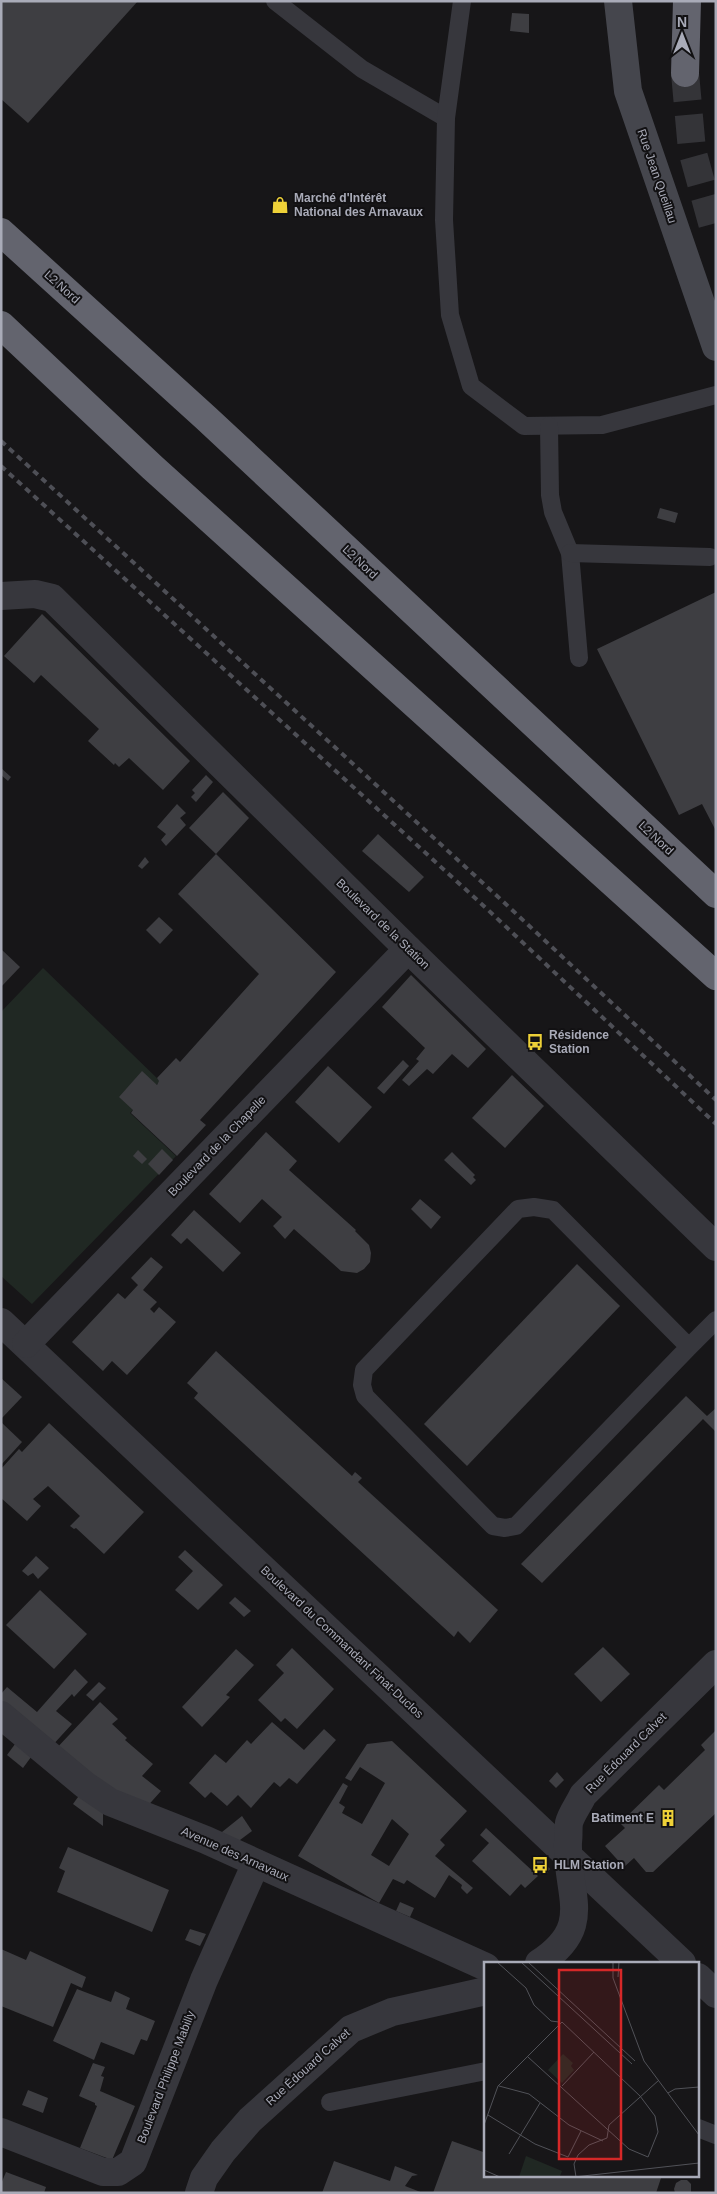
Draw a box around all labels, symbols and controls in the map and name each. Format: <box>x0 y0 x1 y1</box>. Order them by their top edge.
north arrow <box>657 10 707 60</box>
text: N <box>677 14 687 30</box>
street label: Rue Jean Queillau <box>634 127 680 225</box>
place label: Marché d'Intérêt National des Arnavaux <box>294 191 423 219</box>
shop icon: Marché d'Intérêt National des Arnavaux <box>270 195 290 215</box>
street label: L2 Nord <box>41 268 83 306</box>
street label: L2 Nord <box>340 542 380 582</box>
street label: L2 Nord <box>636 818 676 858</box>
street label: Boulevard de la Station <box>334 876 432 972</box>
place label: Résidence Station <box>549 1028 609 1056</box>
bus stop icon: Résidence Station <box>525 1032 545 1052</box>
street label: Boulevard de la Chapelle <box>165 1093 269 1199</box>
street label: Boulevard du Commandant Finat-Duclos <box>258 1563 426 1721</box>
street label: Rue Édouard Calvet <box>582 1709 670 1796</box>
building icon: Batiment E <box>658 1808 678 1828</box>
place label: Batiment E <box>591 1811 654 1825</box>
street label: Avenue des Arnavaux <box>179 1824 291 1884</box>
bus stop icon: HLM Station <box>530 1855 550 1875</box>
place label: HLM Station <box>554 1858 624 1872</box>
inset map <box>484 1962 700 2176</box>
street label: Boulevard Philippe Mabilly <box>134 2009 198 2145</box>
street label: Rue Édouard Calvet <box>262 2024 353 2108</box>

